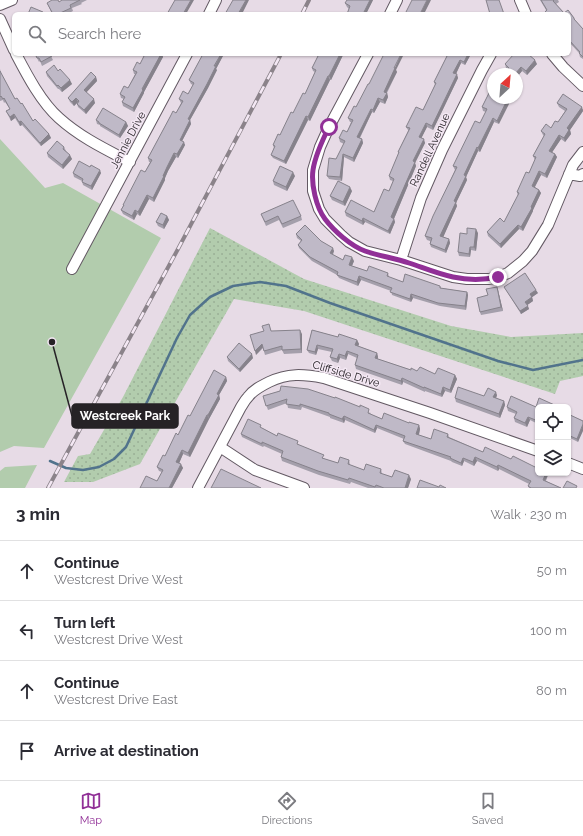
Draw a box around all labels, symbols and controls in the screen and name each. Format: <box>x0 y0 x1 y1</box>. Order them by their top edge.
search box <box>12 12 571 56</box>
icon: search <box>26 23 48 45</box>
text: Search here <box>58 25 141 43</box>
north arrow <box>487 68 523 104</box>
street label: Jennie Drive <box>108 109 149 171</box>
street label: Randell Avenue <box>407 111 453 189</box>
route start <box>320 118 338 136</box>
route end <box>489 268 507 286</box>
street label: Cliffside Drive <box>311 358 382 390</box>
callout: Westcreek Park <box>72 404 178 428</box>
map controls <box>535 404 571 476</box>
button: locate <box>535 404 571 440</box>
text: Westcreek Park <box>80 409 170 423</box>
button: layers <box>535 440 571 476</box>
text: 3 min <box>16 504 60 524</box>
text: Walk · 230 m <box>491 507 567 522</box>
text: Continue <box>54 554 119 572</box>
icon: ahead <box>16 560 38 582</box>
text: 50 m <box>537 563 567 578</box>
text: Westcrest Drive West <box>54 572 183 587</box>
text: Turn left <box>54 614 115 632</box>
icon: left <box>16 620 38 642</box>
text: 100 m <box>530 623 567 638</box>
text: Westcrest Drive West <box>54 632 183 647</box>
text: Continue <box>54 674 119 692</box>
icon: ahead <box>16 680 38 702</box>
text: 80 m <box>536 683 567 698</box>
text: Westcrest Drive East <box>54 692 178 707</box>
icon: arrive <box>16 740 38 762</box>
text: Arrive at destination <box>54 742 199 760</box>
tab: Map <box>80 790 102 827</box>
tab: Directions <box>262 790 312 827</box>
tab: Saved <box>472 790 503 827</box>

